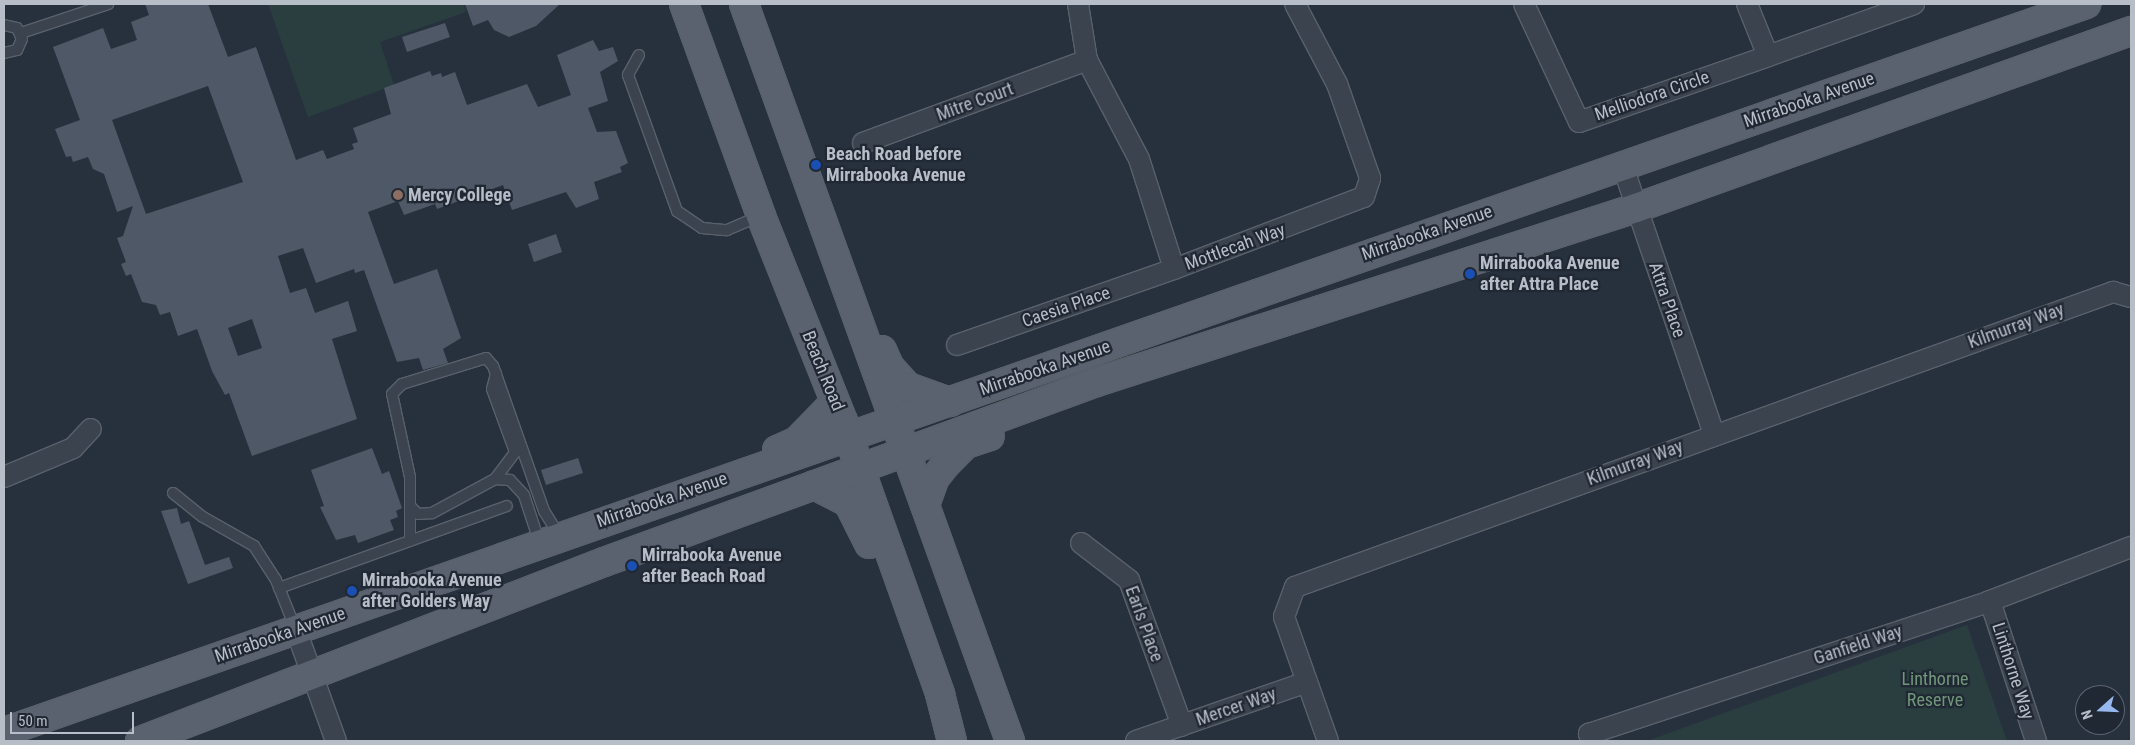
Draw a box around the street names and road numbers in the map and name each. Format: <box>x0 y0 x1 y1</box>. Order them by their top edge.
street label: Melliodora Circle <box>1592 66 1712 126</box>
street label: Mirrabooka Avenue <box>1741 68 1877 132</box>
street label: Mitre Court <box>934 78 1016 126</box>
street label: Mirrabooka Avenue <box>1359 201 1495 265</box>
street label: Mottlecah Way <box>1182 219 1288 275</box>
street label: Attra Place <box>1644 259 1690 341</box>
street label: Caesia Place <box>1019 282 1113 332</box>
street label: Kilmurray Way <box>1965 299 2067 353</box>
street label: Beach Road <box>797 328 849 414</box>
street label: Mirrabooka Avenue <box>977 336 1113 400</box>
street label: Kilmurray Way <box>1584 436 1686 490</box>
street label: Mirrabooka Avenue <box>594 468 730 532</box>
street label: Earls Place <box>1120 583 1168 665</box>
street label: Mirrabooka Avenue <box>212 603 348 667</box>
street label: Linthorne Way <box>1987 620 2039 722</box>
street label: Ganfield Way <box>1811 621 1905 669</box>
street label: Mercer Way <box>1193 683 1279 731</box>

